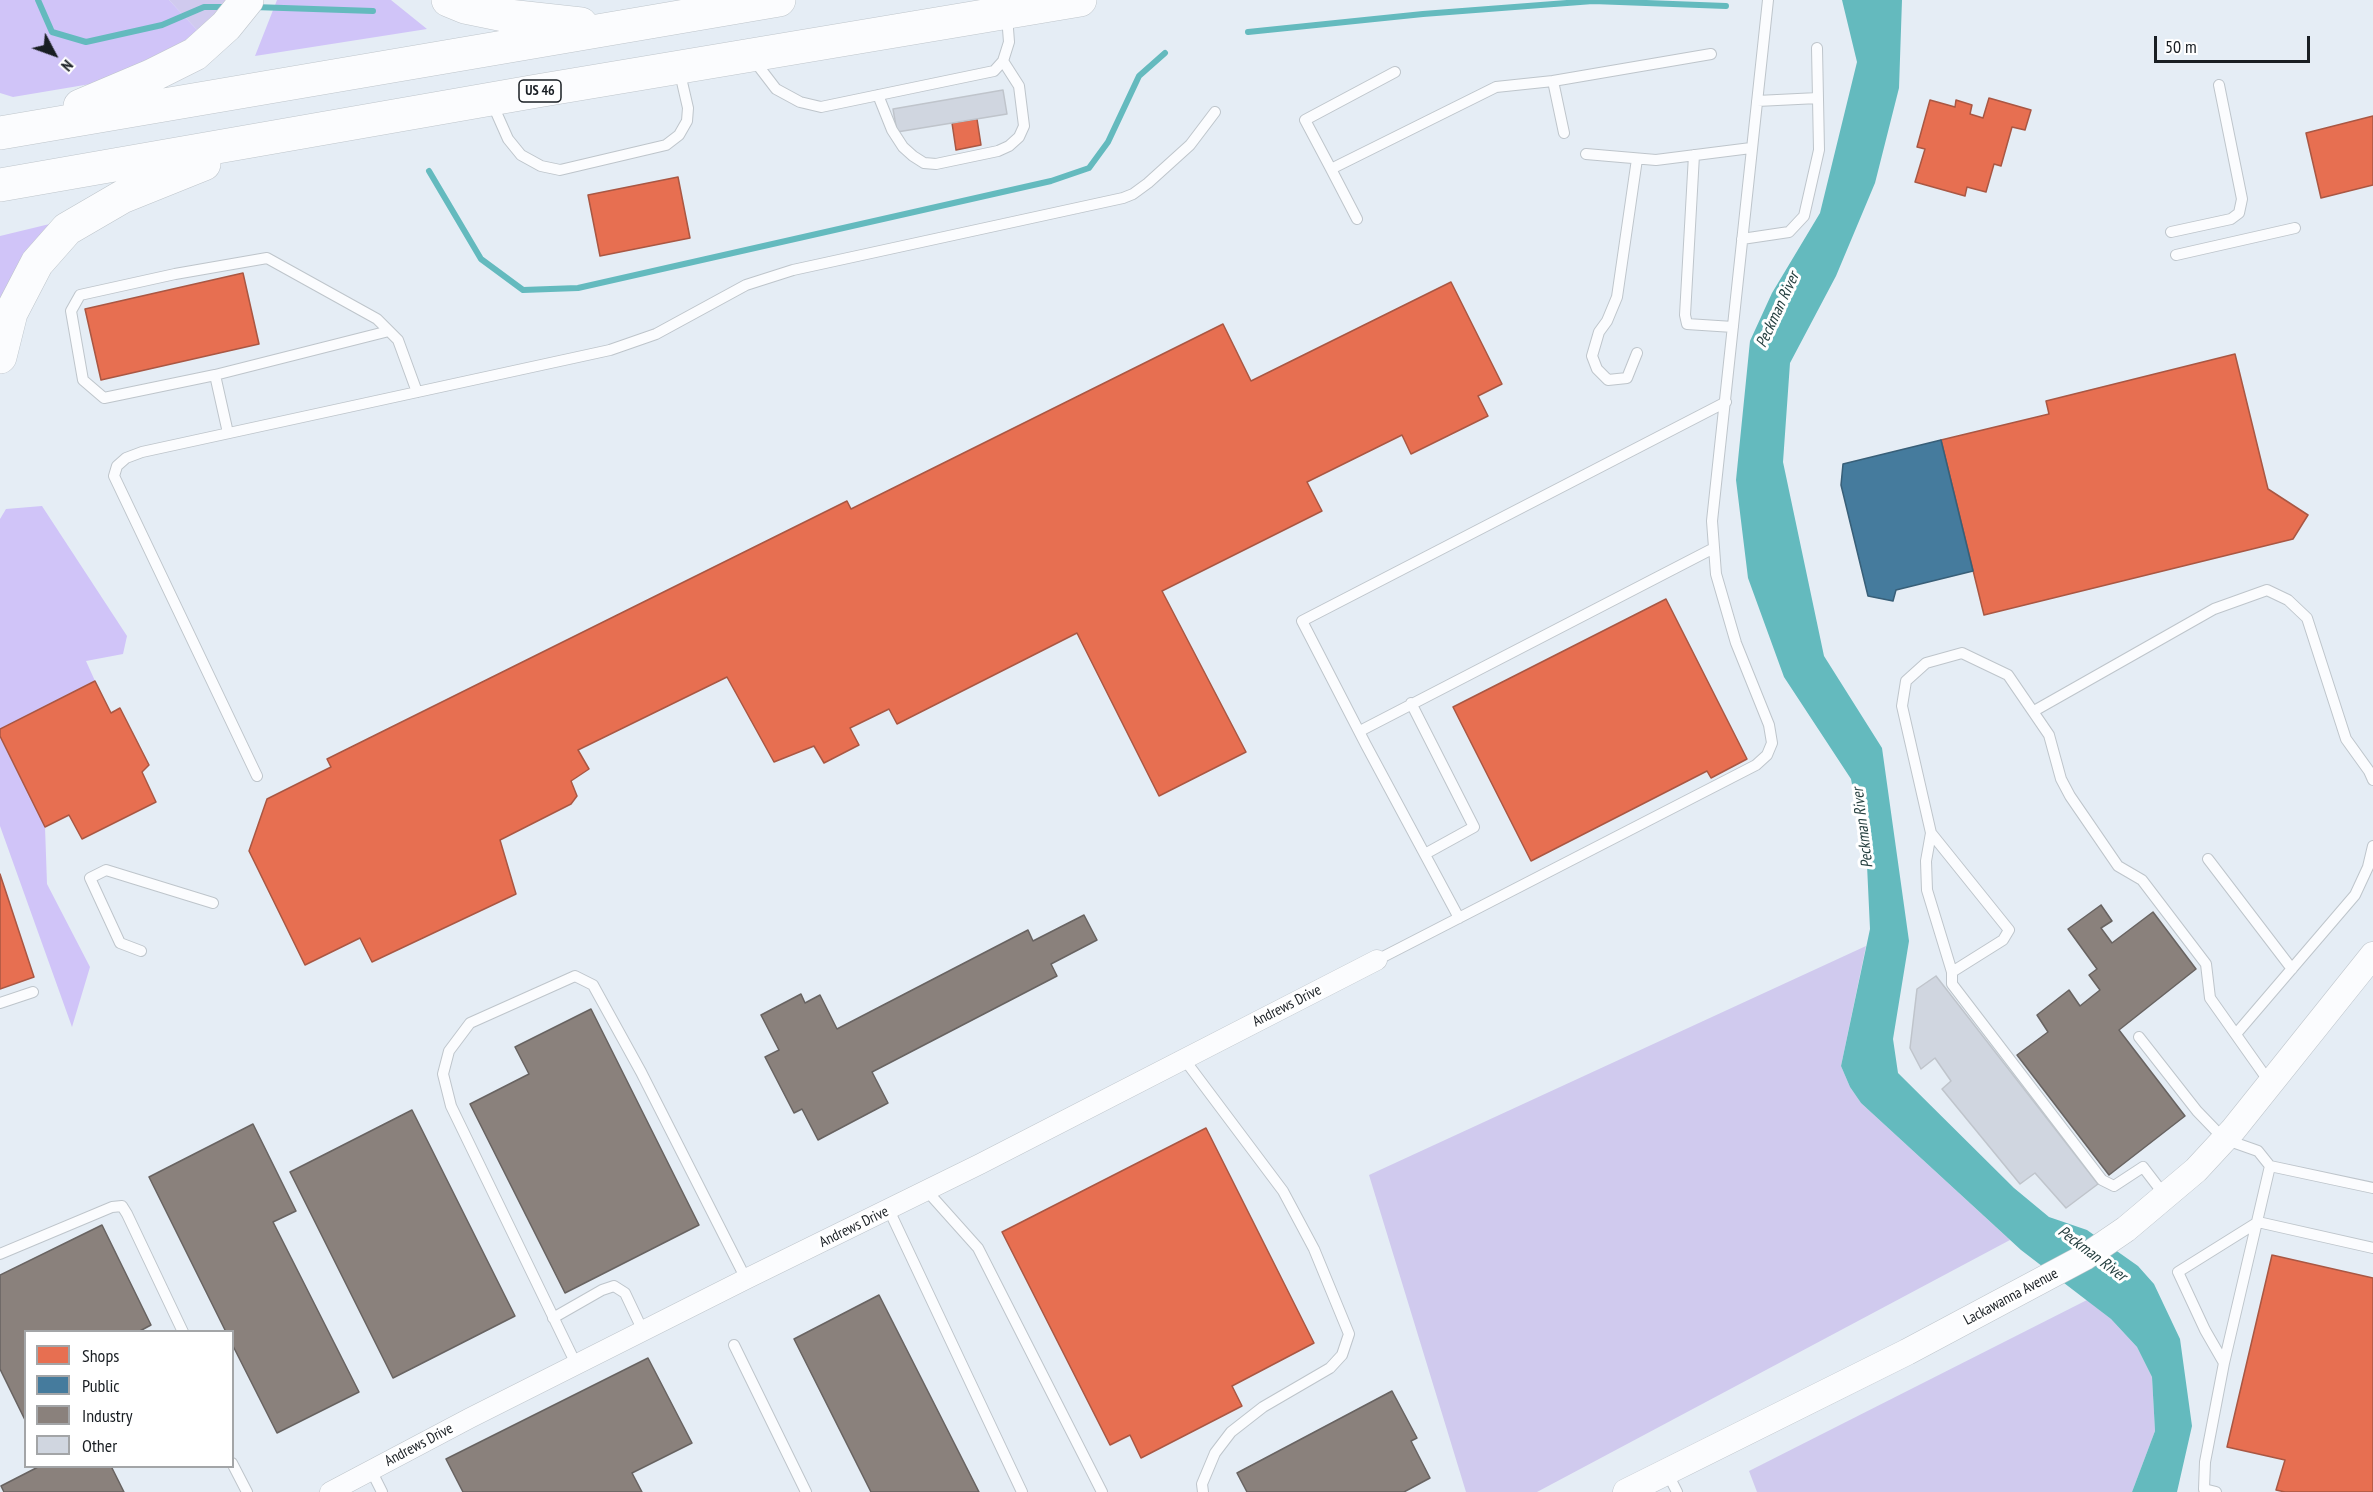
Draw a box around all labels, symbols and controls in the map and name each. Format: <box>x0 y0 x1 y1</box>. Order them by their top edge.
north arrow <box>24 24 84 84</box>
scale bar <box>2157 24 2313 62</box>
text: 50 m <box>2165 35 2197 58</box>
text: N <box>57 56 78 76</box>
road number: US 46 <box>519 80 561 102</box>
water label: Peckman River <box>1752 269 1804 351</box>
water label: Peckman River <box>1849 787 1877 869</box>
street label: Andrews Drive <box>1250 981 1324 1031</box>
street label: Andrews Drive <box>816 1203 892 1251</box>
water label: Peckman River <box>2054 1222 2130 1286</box>
street label: Lackawanna Avenue <box>1961 1265 2061 1329</box>
legend <box>24 1330 234 1468</box>
text: Shops <box>82 1344 119 1367</box>
text: Public <box>82 1374 120 1397</box>
text: Industry <box>82 1404 132 1427</box>
street label: Andrews Drive <box>382 1420 456 1470</box>
text: Other <box>82 1434 117 1457</box>

